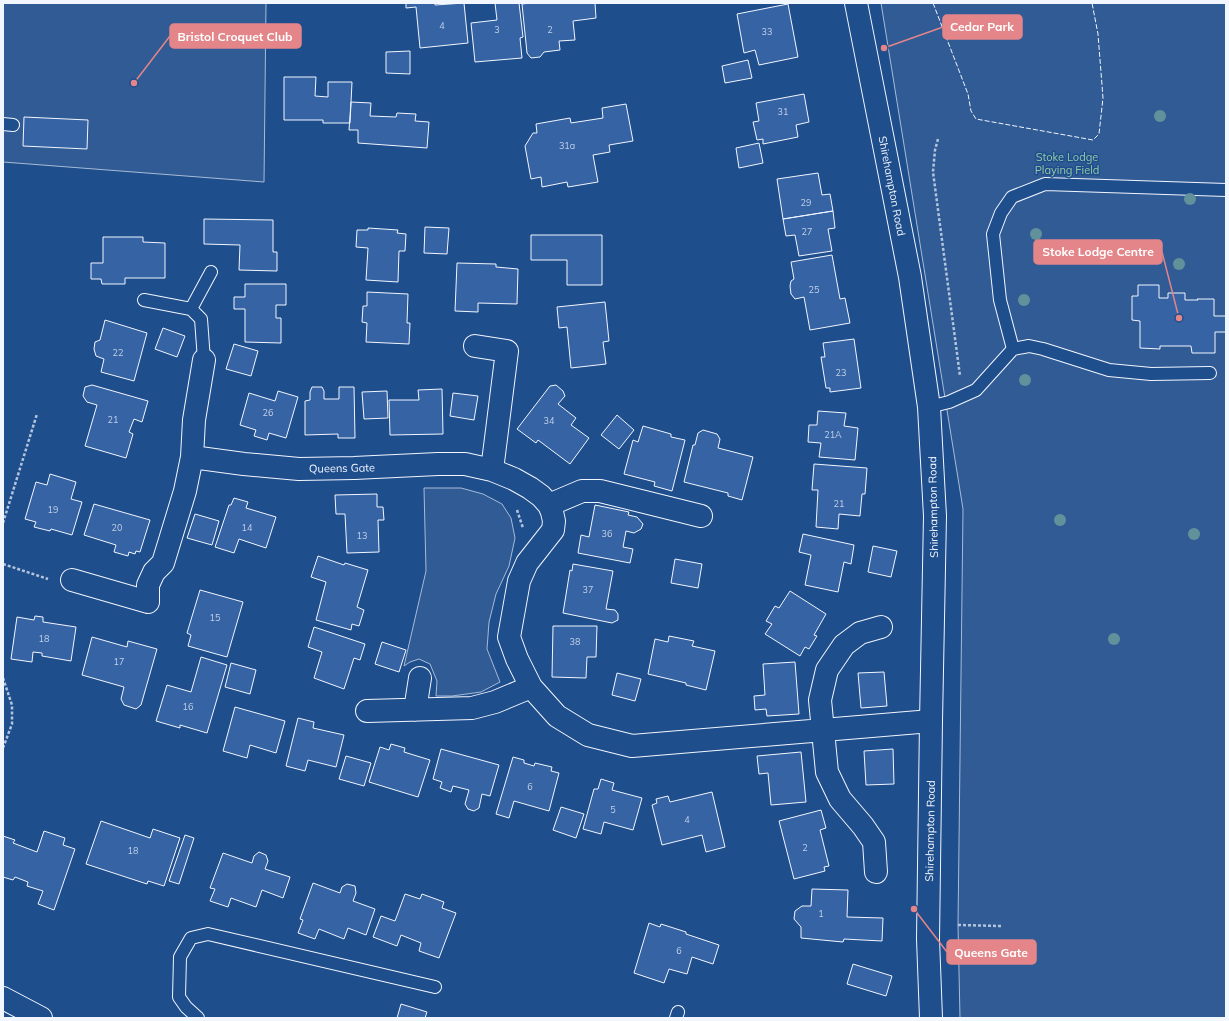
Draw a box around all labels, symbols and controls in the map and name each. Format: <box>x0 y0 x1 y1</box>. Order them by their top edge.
callout: Cedar Park <box>943 15 1022 39</box>
text: Cedar Park <box>950 19 1014 34</box>
house number: 4 <box>439 20 445 31</box>
callout: Bristol Croquet Club <box>170 24 301 48</box>
house number: 3 <box>494 24 500 35</box>
house number: 2 <box>547 24 553 35</box>
house number: 33 <box>762 26 772 37</box>
text: Bristol Croquet Club <box>178 29 292 44</box>
house number: 31 <box>778 106 788 117</box>
street label: Shirehampton Road <box>875 135 909 237</box>
house number: 31a <box>559 140 575 151</box>
park label: Stoke Lodge Playing Field <box>1035 150 1099 177</box>
house number: 29 <box>801 197 811 208</box>
house number: 27 <box>802 226 812 237</box>
callout: Stoke Lodge Centre <box>1034 240 1162 264</box>
text: Stoke Lodge Centre <box>1042 244 1154 259</box>
house number: 25 <box>809 284 820 295</box>
house number: 22 <box>113 347 123 358</box>
house number: 23 <box>836 367 846 378</box>
house number: 26 <box>263 407 273 418</box>
house number: 21 <box>108 414 118 425</box>
house number: 34 <box>544 415 555 426</box>
house number: 21A <box>824 429 842 440</box>
street label: Shirehampton Road <box>925 456 941 558</box>
street label: Queens Gate <box>309 460 375 476</box>
house number: 21 <box>834 498 844 509</box>
house number: 19 <box>48 504 58 515</box>
house number: 20 <box>112 522 122 533</box>
house number: 14 <box>242 522 253 533</box>
house number: 36 <box>602 528 612 539</box>
house number: 13 <box>357 530 367 541</box>
house number: 37 <box>583 584 593 595</box>
house number: 15 <box>210 612 221 623</box>
house number: 18 <box>39 633 49 644</box>
house number: 38 <box>570 636 580 647</box>
house number: 17 <box>114 656 124 667</box>
house number: 16 <box>183 701 193 712</box>
street label: Shirehampton Road <box>922 780 938 882</box>
house number: 6 <box>527 781 533 792</box>
house number: 5 <box>610 804 616 815</box>
house number: 4 <box>684 814 690 825</box>
house number: 2 <box>802 842 808 853</box>
house number: 18 <box>128 845 138 856</box>
house number: 1 <box>818 908 824 919</box>
callout: Queens Gate <box>947 940 1036 964</box>
house number: 6 <box>676 945 682 956</box>
text: Queens Gate <box>954 945 1028 960</box>

